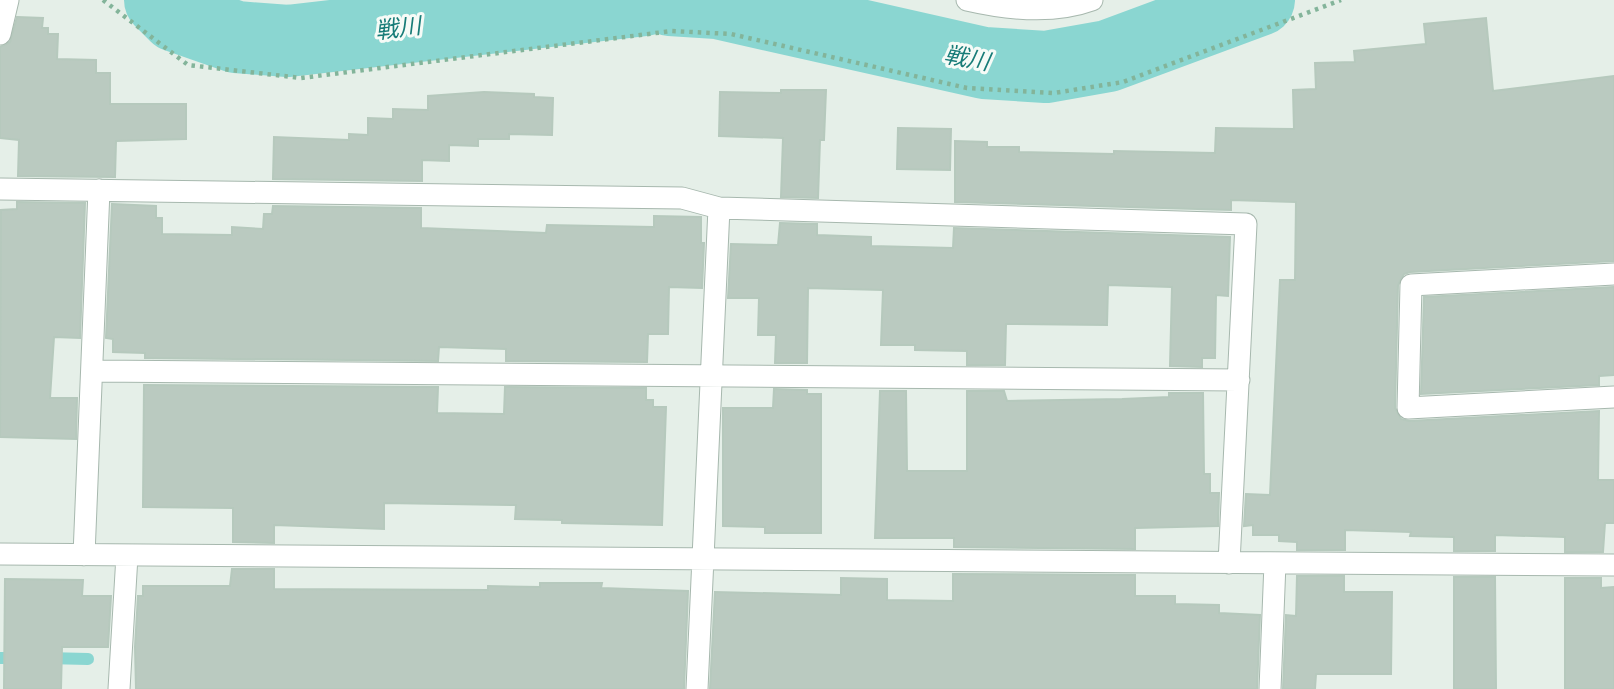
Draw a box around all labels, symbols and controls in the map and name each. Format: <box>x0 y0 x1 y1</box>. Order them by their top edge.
water label: 戦川 <box>374 12 426 46</box>
water label: 戦川 <box>942 41 995 77</box>

